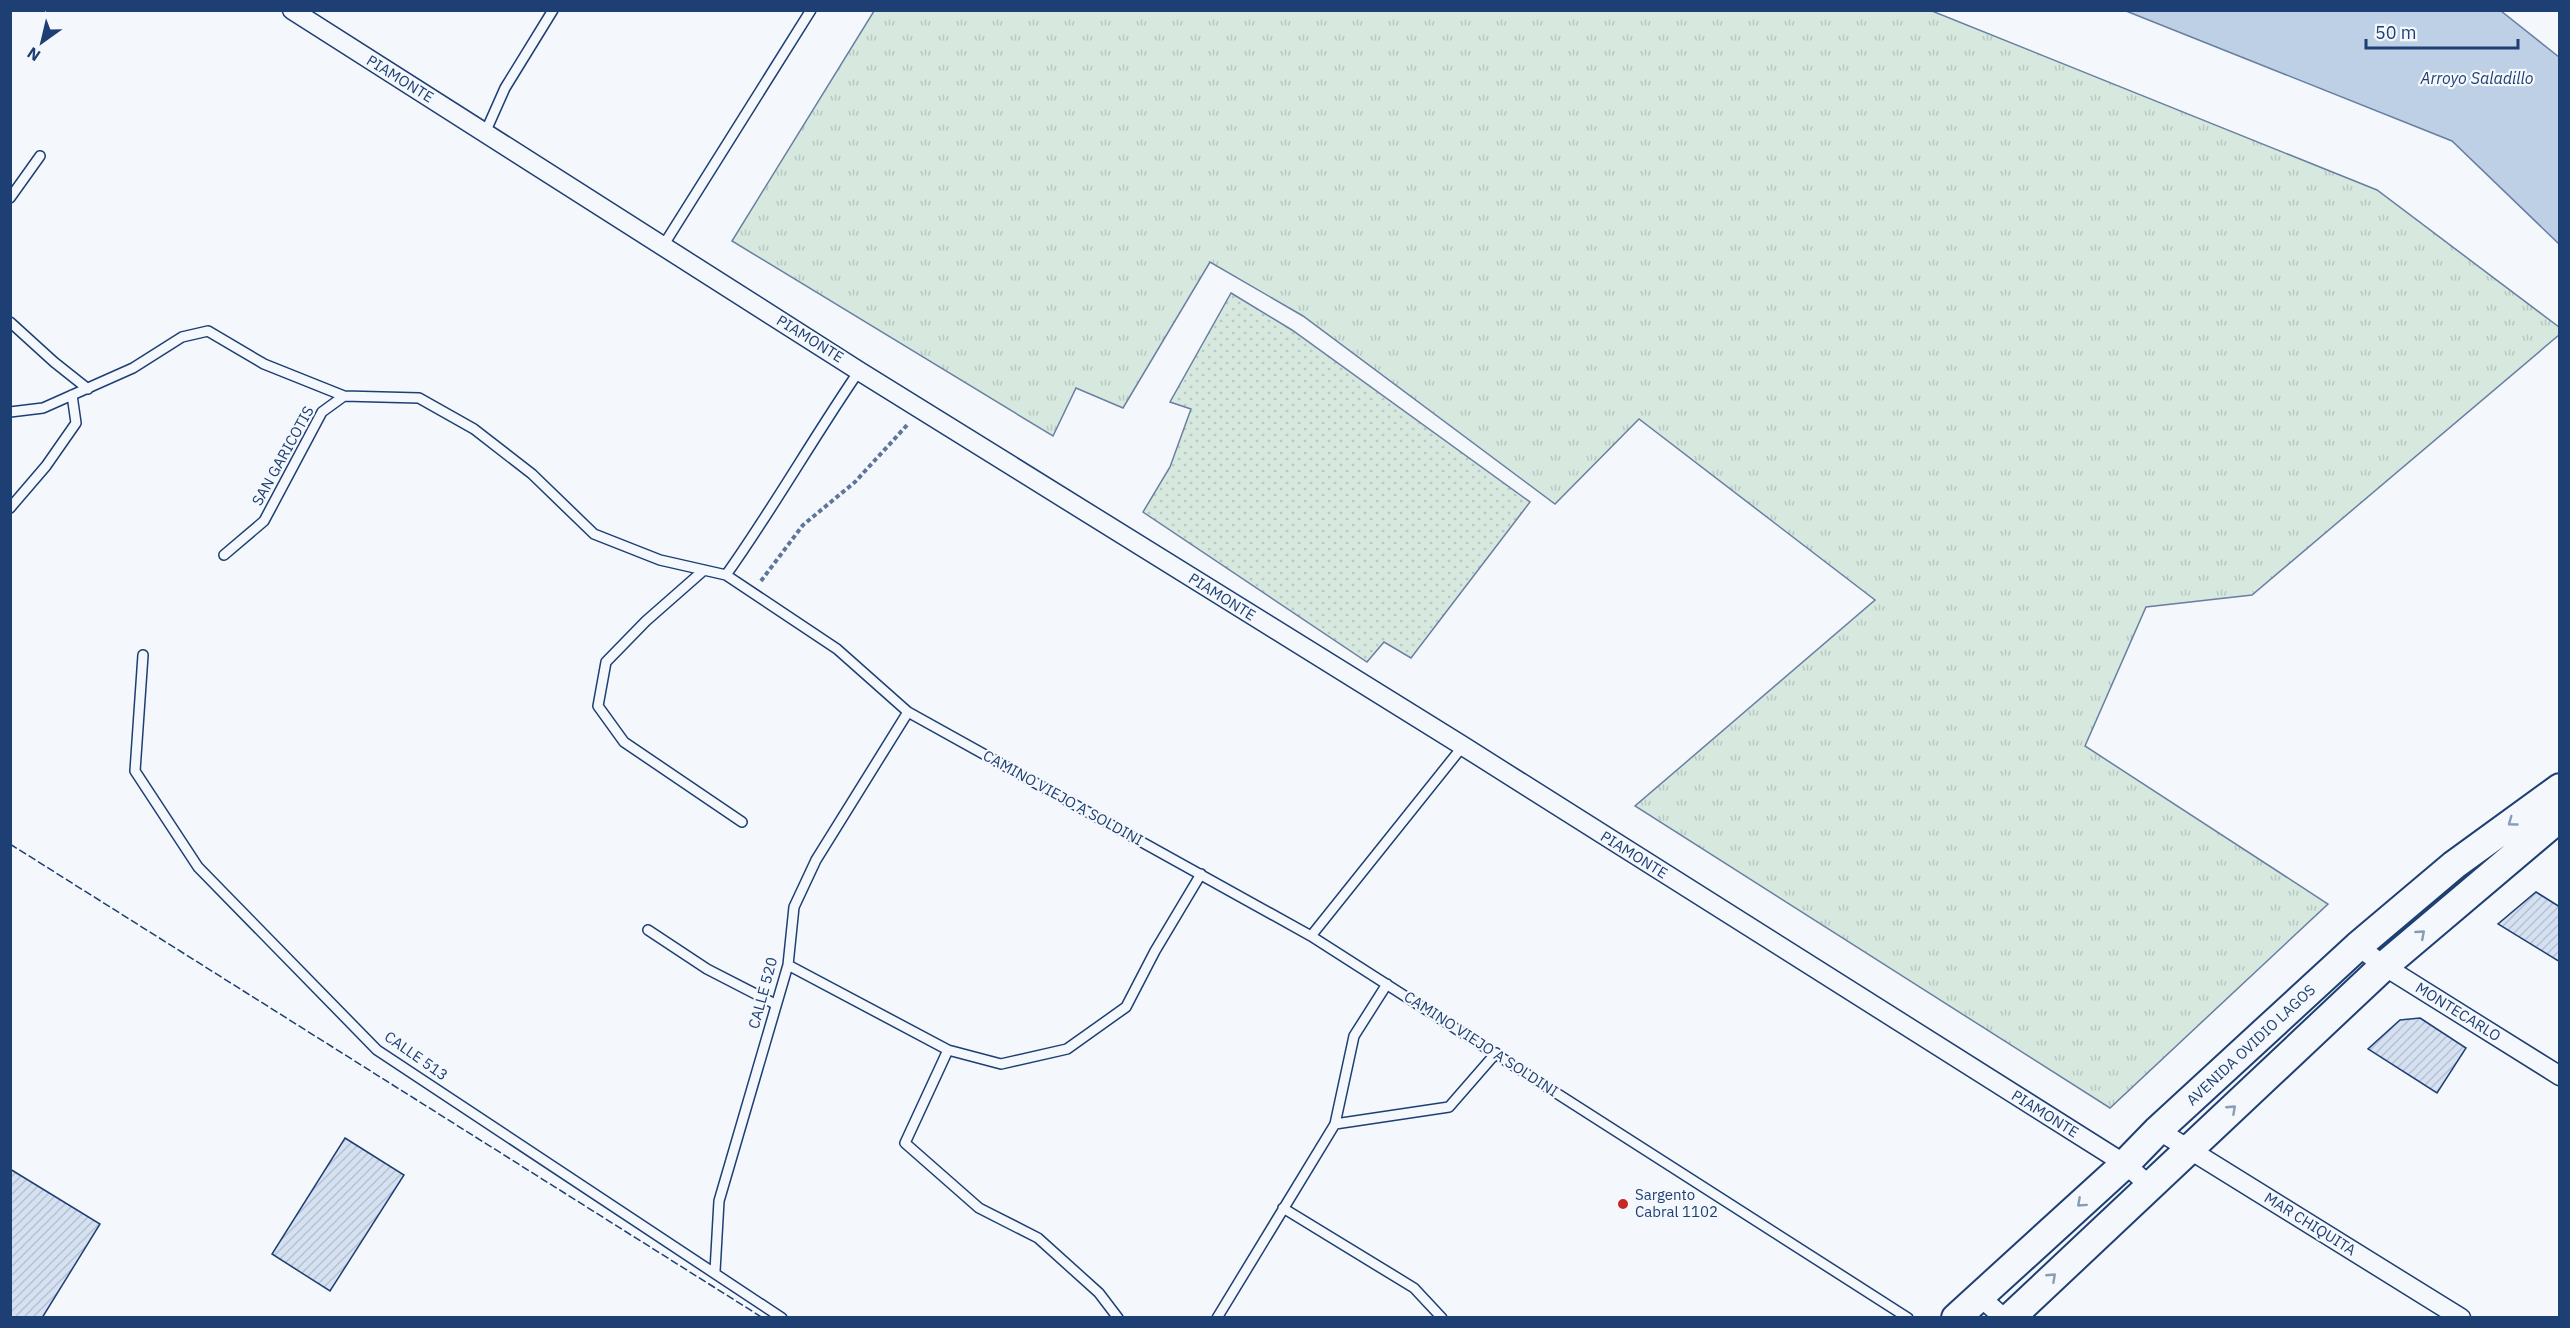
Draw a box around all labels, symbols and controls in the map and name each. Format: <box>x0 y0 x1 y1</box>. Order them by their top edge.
north arrow <box>12 12 72 72</box>
scale bar <box>2366 12 2518 50</box>
text: 50 m <box>2375 21 2417 44</box>
text: N <box>23 43 44 66</box>
street label: PIAMONTE <box>363 51 437 107</box>
water label: Arroyo Saladillo <box>2420 68 2534 88</box>
street label: PIAMONTE <box>773 311 847 367</box>
street label: SAN GARICOTIS <box>247 403 318 509</box>
street label: PIAMONTE <box>1185 569 1259 625</box>
street label: CAMINO VIEJO A SOLDINI <box>980 746 1147 850</box>
one-way arrow <box>2508 815 2519 826</box>
street label: PIAMONTE <box>1597 827 1671 883</box>
one-way arrow <box>2414 930 2425 941</box>
street label: CALLE 520 <box>744 955 781 1031</box>
street label: MONTECARLO <box>2412 978 2504 1045</box>
street label: AVENIDA OVIDIO LAGOS <box>2182 980 2319 1109</box>
street label: CAMINO VIEJO A SOLDINI <box>1401 987 1562 1101</box>
street label: CALLE 513 <box>381 1027 452 1084</box>
street label: PIAMONTE <box>2008 1086 2082 1142</box>
one-way arrow <box>2225 1105 2236 1116</box>
place label: Sargento Cabral 1102 <box>1635 1185 1718 1221</box>
street label: MAR CHIQUITA <box>2261 1188 2360 1260</box>
one-way arrow <box>2078 1196 2088 1207</box>
marker: Sargento Cabral 1102 <box>1616 1197 1630 1211</box>
one-way arrow <box>2045 1274 2056 1285</box>

